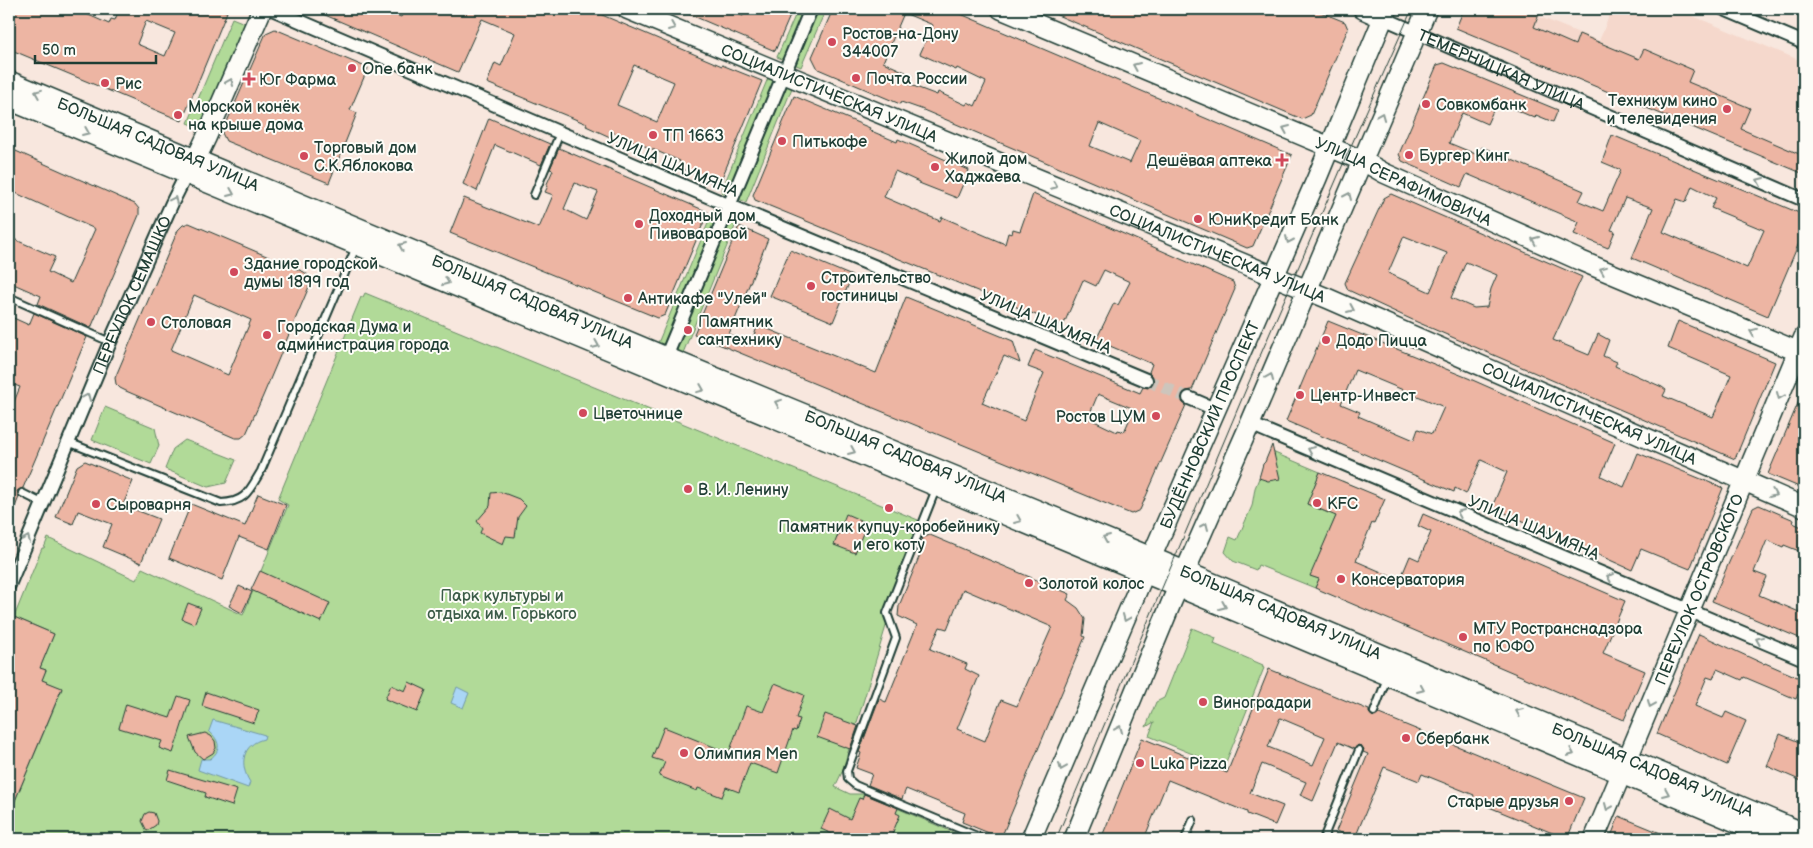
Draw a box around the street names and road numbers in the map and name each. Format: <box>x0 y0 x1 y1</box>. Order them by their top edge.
street label: ТЕМЕРНИЦКАЯ УЛИЦА <box>1415 26 1587 115</box>
street label: СОЦИАЛИСТИЧЕСКАЯ УЛИЦА <box>718 41 940 147</box>
street label: БОЛЬШАЯ САДОВАЯ УЛИЦА <box>54 94 262 196</box>
street label: УЛИЦА ШАУМЯНА <box>604 129 741 202</box>
street label: УЛИЦА СЕРАФИМОВИЧА <box>1312 134 1494 231</box>
street label: СОЦИАЛИСТИЧЕСКАЯ УЛИЦА <box>1106 201 1328 308</box>
street label: ПЕРЕУЛОК СЕМАШКО <box>90 213 176 377</box>
street label: БОЛЬШАЯ САДОВАЯ УЛИЦА <box>428 252 636 353</box>
street label: УЛИЦА ШАУМЯНА <box>977 286 1114 359</box>
street label: БУДЁННОВСКИЙ ПРОСПЕКТ <box>1157 318 1265 532</box>
street label: СОЦИАЛИСТИЧЕСКАЯ УЛИЦА <box>1479 359 1699 470</box>
street label: БОЛЬШАЯ САДОВАЯ УЛИЦА <box>801 407 1009 508</box>
street label: ПЕРЕУЛОК ОСТРОВСКОГО <box>1652 491 1748 688</box>
street label: УЛИЦА ШАУМЯНА <box>1465 492 1602 565</box>
street label: БОЛЬШАЯ САДОВАЯ УЛИЦА <box>1176 562 1384 664</box>
street label: БОЛЬШАЯ САДОВАЯ УЛИЦА <box>1549 720 1756 822</box>

